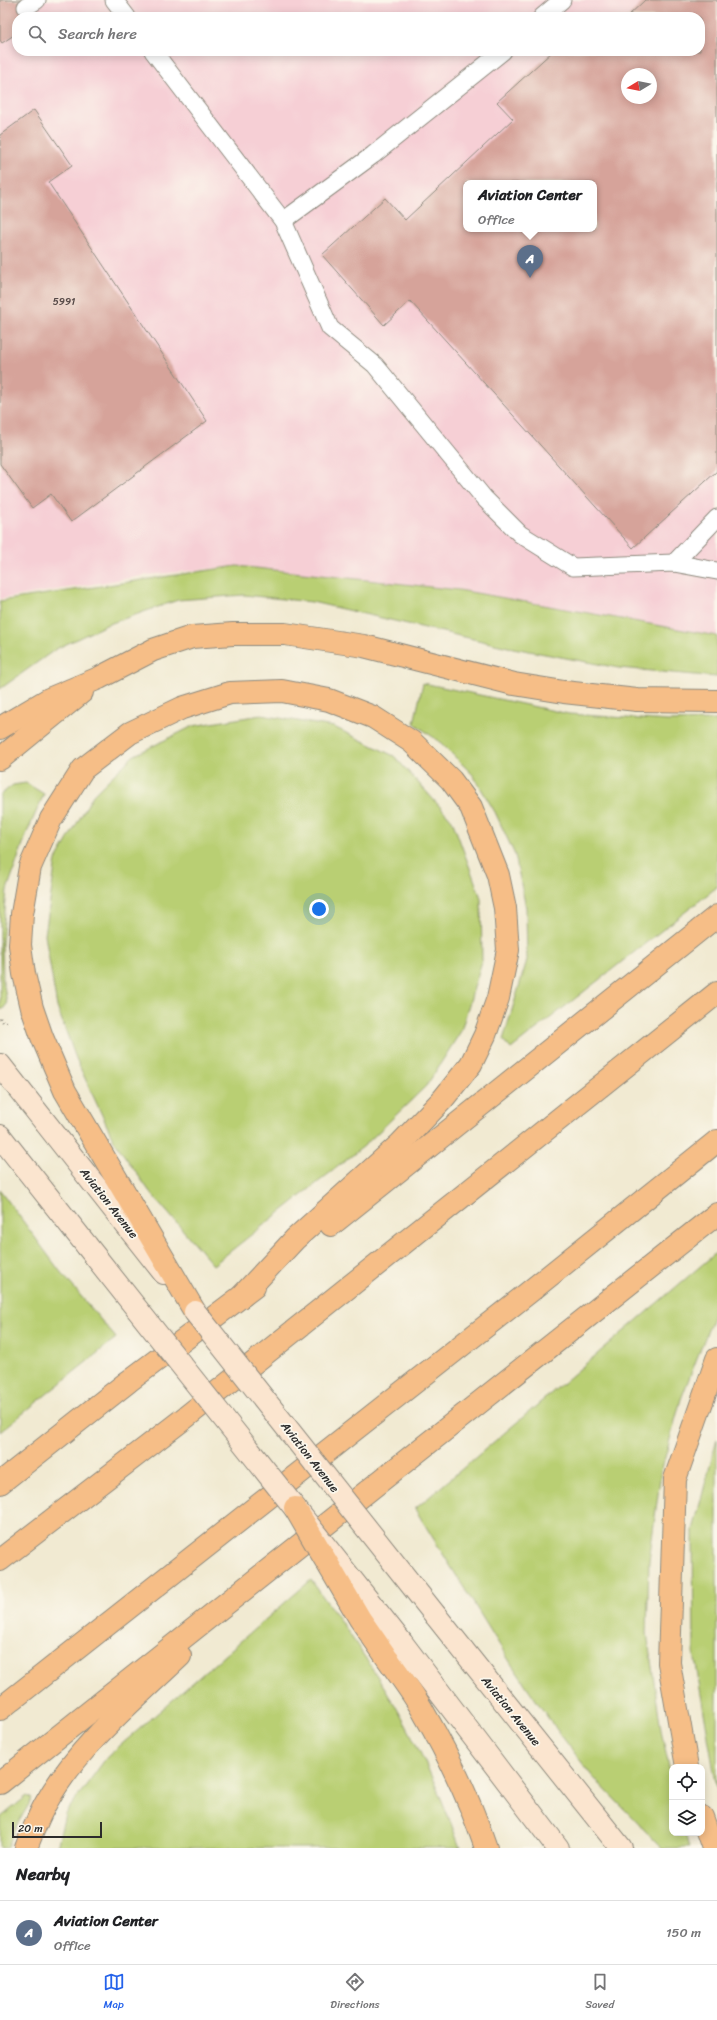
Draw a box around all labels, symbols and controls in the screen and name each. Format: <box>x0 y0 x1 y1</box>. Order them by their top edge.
search box <box>12 12 705 56</box>
text: Search here <box>58 21 137 47</box>
icon: search <box>26 23 48 45</box>
north arrow <box>621 68 657 104</box>
popup <box>463 180 597 232</box>
text: Aviation Center <box>478 182 582 208</box>
text: Office <box>478 208 515 231</box>
pin: A <box>517 245 543 278</box>
house number: 5991 <box>53 293 75 311</box>
your location <box>309 899 329 919</box>
street label: Aviation Avenue <box>73 1162 144 1244</box>
street label: Aviation Avenue <box>274 1416 345 1498</box>
street label: Aviation Avenue <box>475 1670 547 1751</box>
map controls <box>669 1764 705 1836</box>
button: locate <box>669 1764 705 1800</box>
button: layers <box>669 1800 705 1836</box>
text: 20 m <box>18 1819 43 1838</box>
scale bar <box>12 1820 102 1839</box>
text: Nearby <box>16 1859 70 1889</box>
text: Aviation Center <box>54 1908 158 1934</box>
text: A <box>25 1921 33 1944</box>
text: 150 m <box>666 1921 701 1944</box>
text: Office <box>54 1934 91 1957</box>
tab: Map <box>103 1971 125 2014</box>
tab: Directions <box>330 1971 380 2014</box>
tab: Saved <box>585 1971 614 2014</box>

